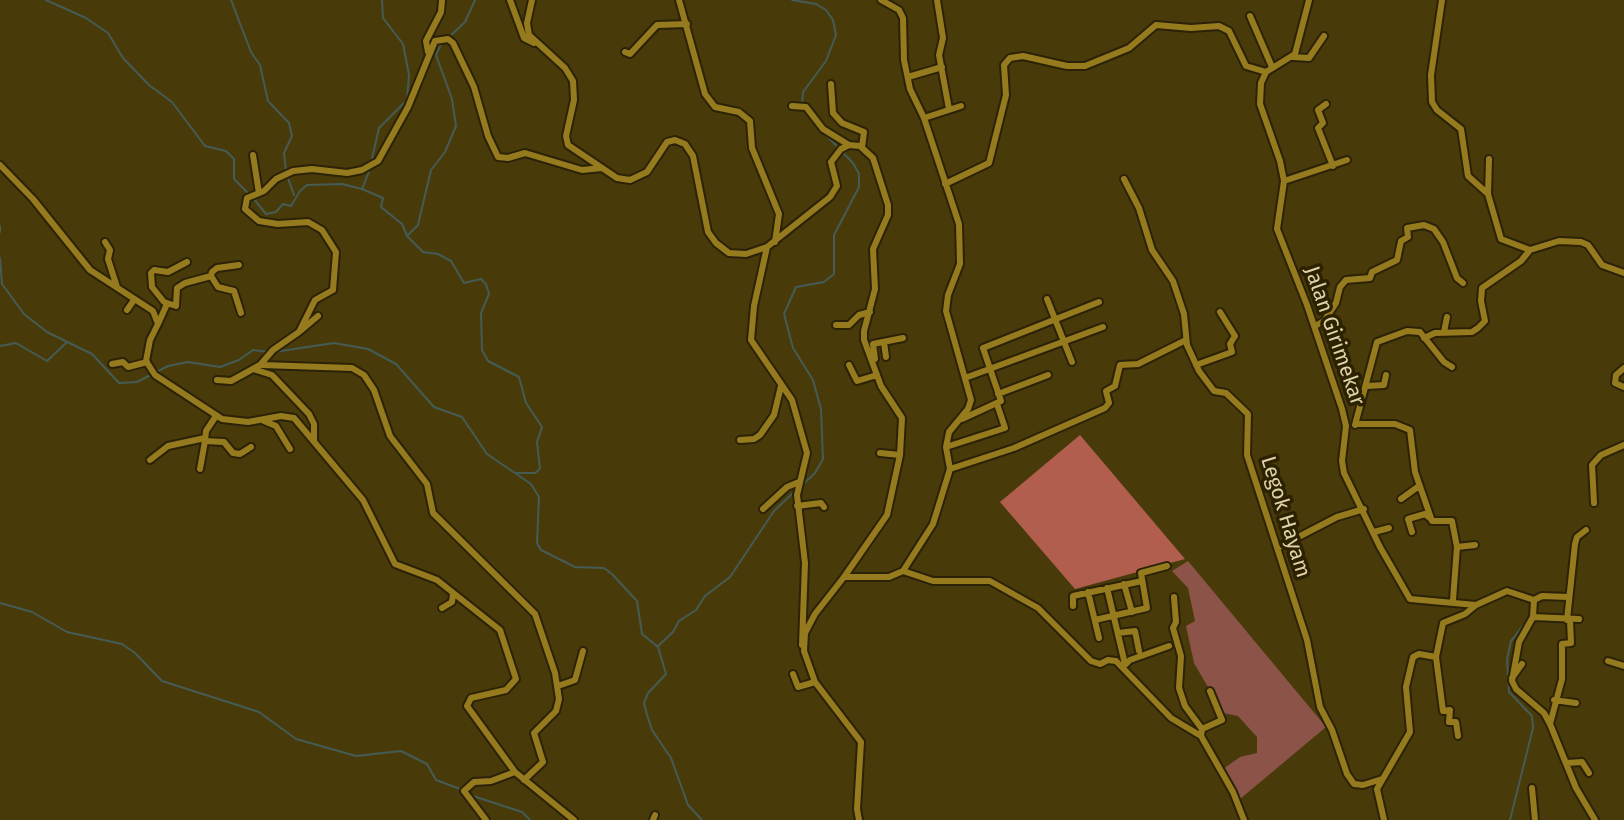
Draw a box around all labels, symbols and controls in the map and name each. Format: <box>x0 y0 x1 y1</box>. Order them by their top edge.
street label: Jalan Girimekar <box>1298 263 1370 409</box>
street label: Legok Hayam <box>1255 453 1315 581</box>

